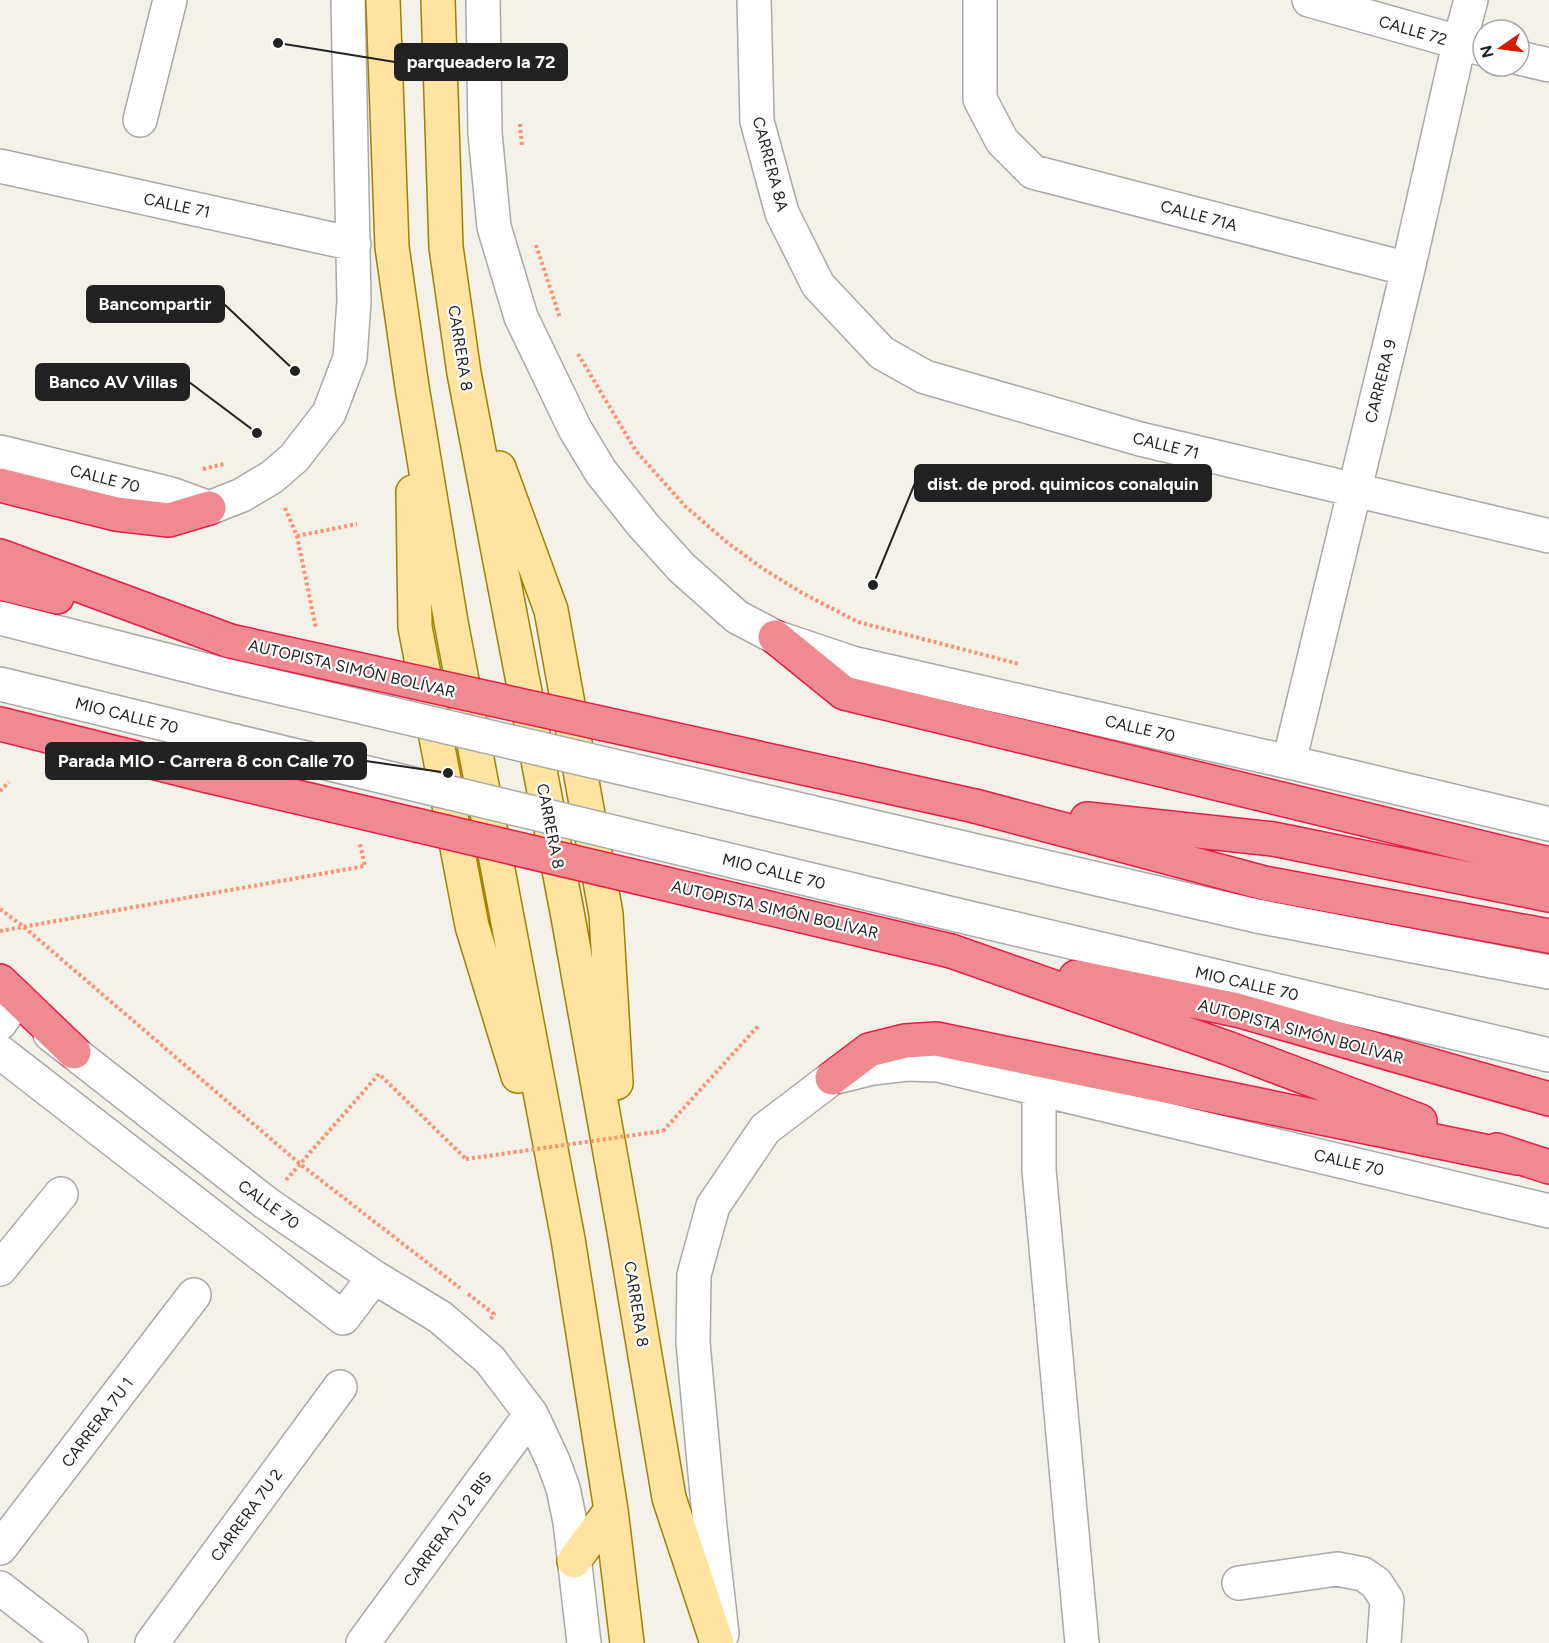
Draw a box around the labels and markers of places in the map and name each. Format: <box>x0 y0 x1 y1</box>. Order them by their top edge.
callout: parqueadero la 72 <box>395 44 567 80</box>
callout: Bancompartir <box>87 286 224 322</box>
callout: Banco AV Villas <box>36 364 189 400</box>
callout: dist. de prod. quimicos conalquin <box>915 465 1211 501</box>
callout: Parada MIO - Carrera 8 con Calle 70 <box>46 743 366 779</box>

